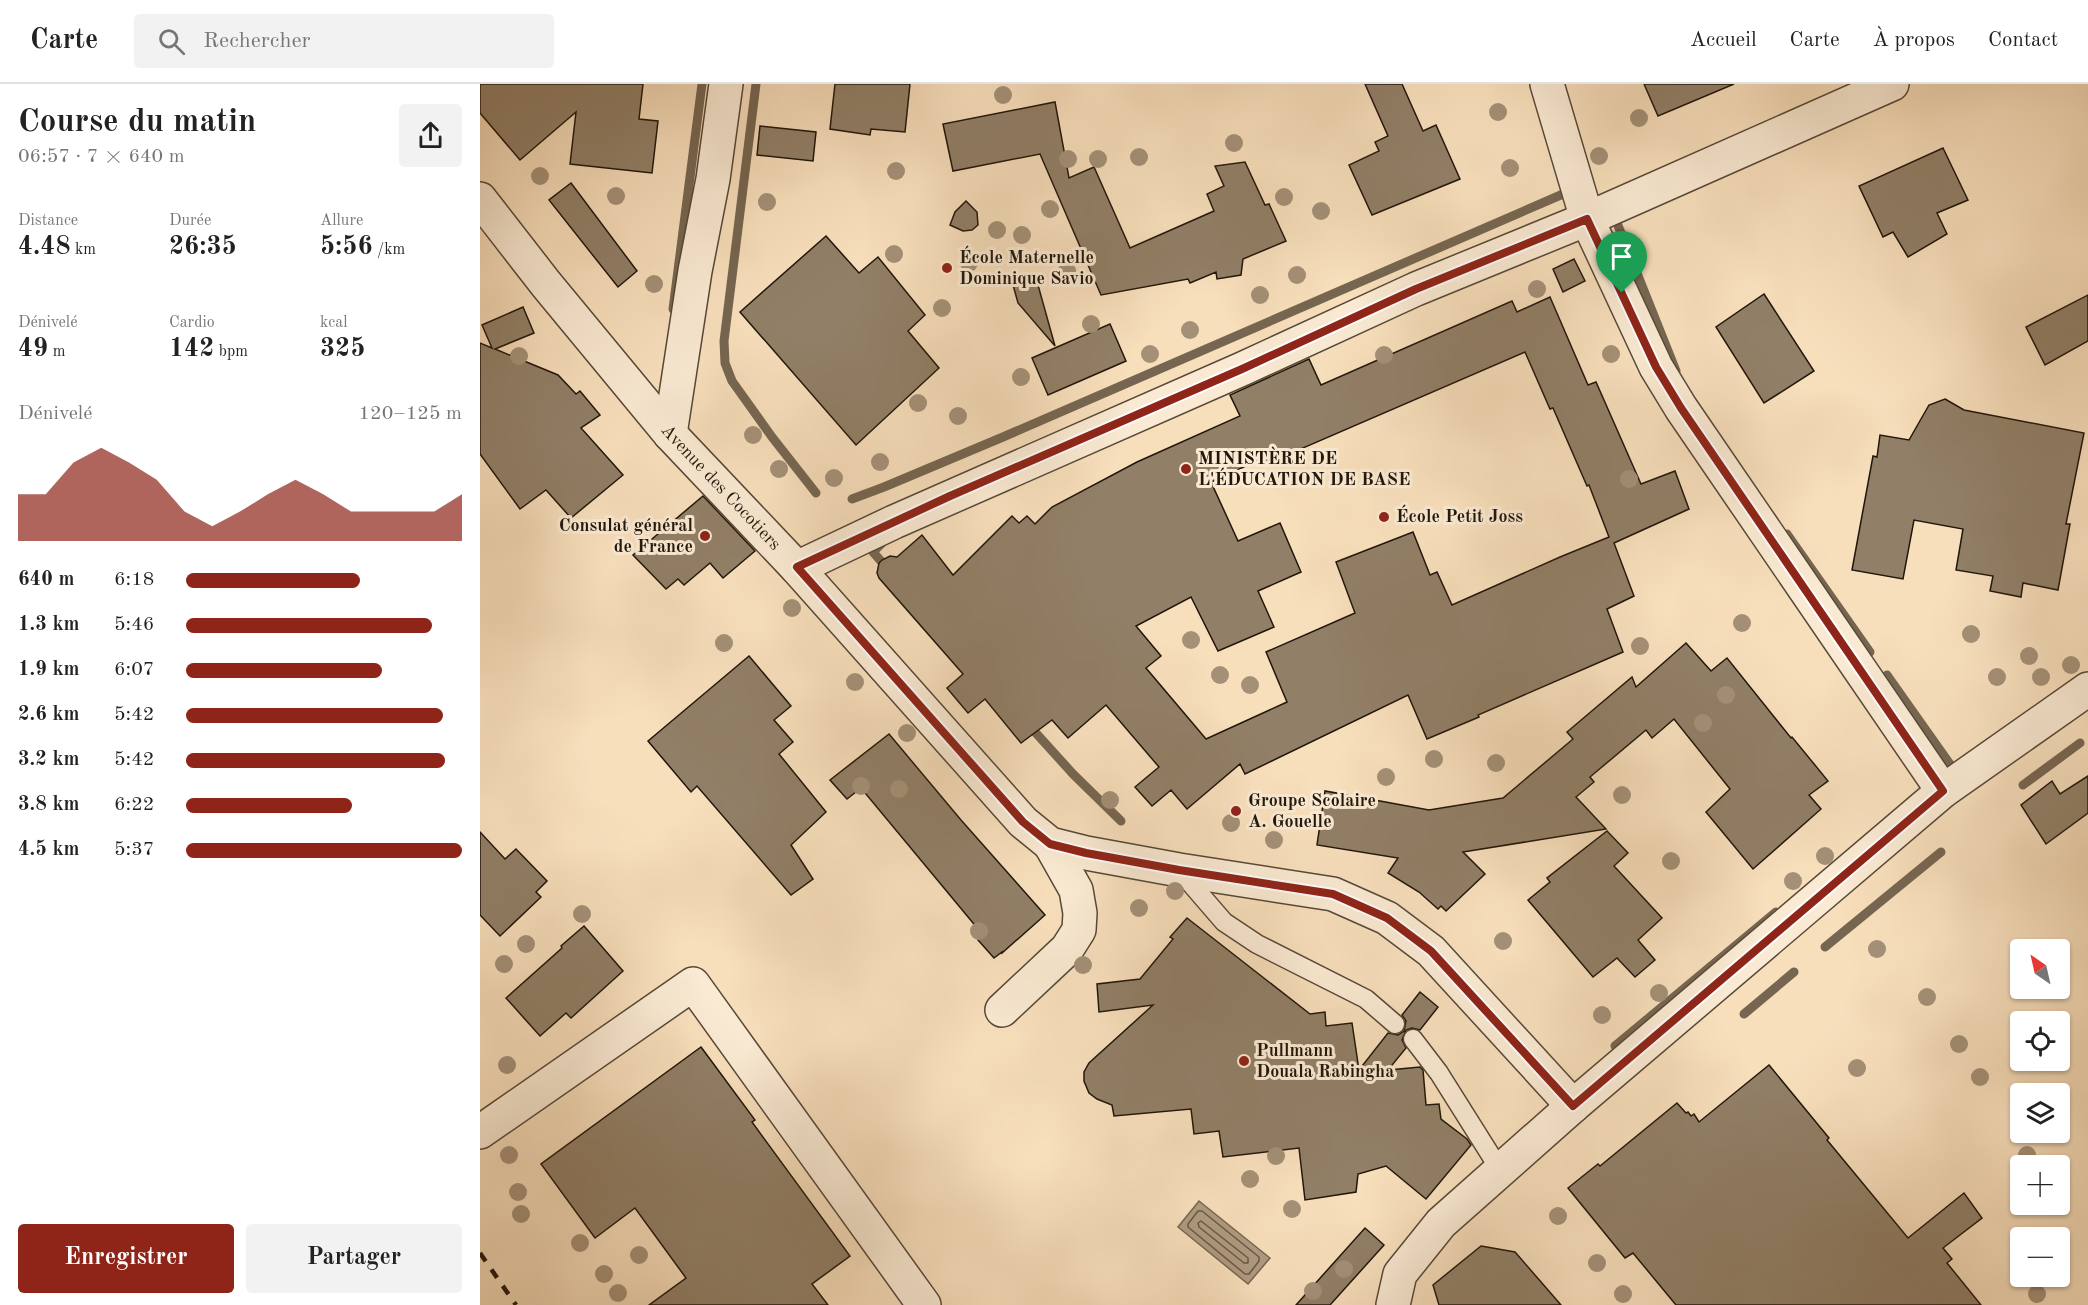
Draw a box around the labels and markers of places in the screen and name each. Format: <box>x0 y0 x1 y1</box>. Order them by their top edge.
pin <box>1596 231 1647 293</box>
place label: École Maternelle Dominique Savio <box>959 245 1094 288</box>
marker: École Maternelle Dominique Savio <box>940 261 954 275</box>
place label: MINISTÈRE DE L'ÉDUCATION DE BASE <box>1198 446 1410 489</box>
marker: MINISTÈRE DE L'ÉDUCATION DE BASE <box>1179 462 1193 476</box>
place label: École Petit Joss <box>1396 504 1523 526</box>
marker: École Petit Joss <box>1377 510 1391 524</box>
place label: Consulat général de France <box>559 517 693 556</box>
marker: Consulat général de France <box>698 529 712 543</box>
place label: Groupe Scolaire A. Gouelle <box>1248 792 1376 831</box>
marker: Groupe Scolaire A. Gouelle <box>1229 804 1243 818</box>
place label: Pullmann Douala Rabingha <box>1256 1042 1394 1081</box>
marker: Pullmann Douala Rabingha <box>1237 1054 1251 1068</box>

